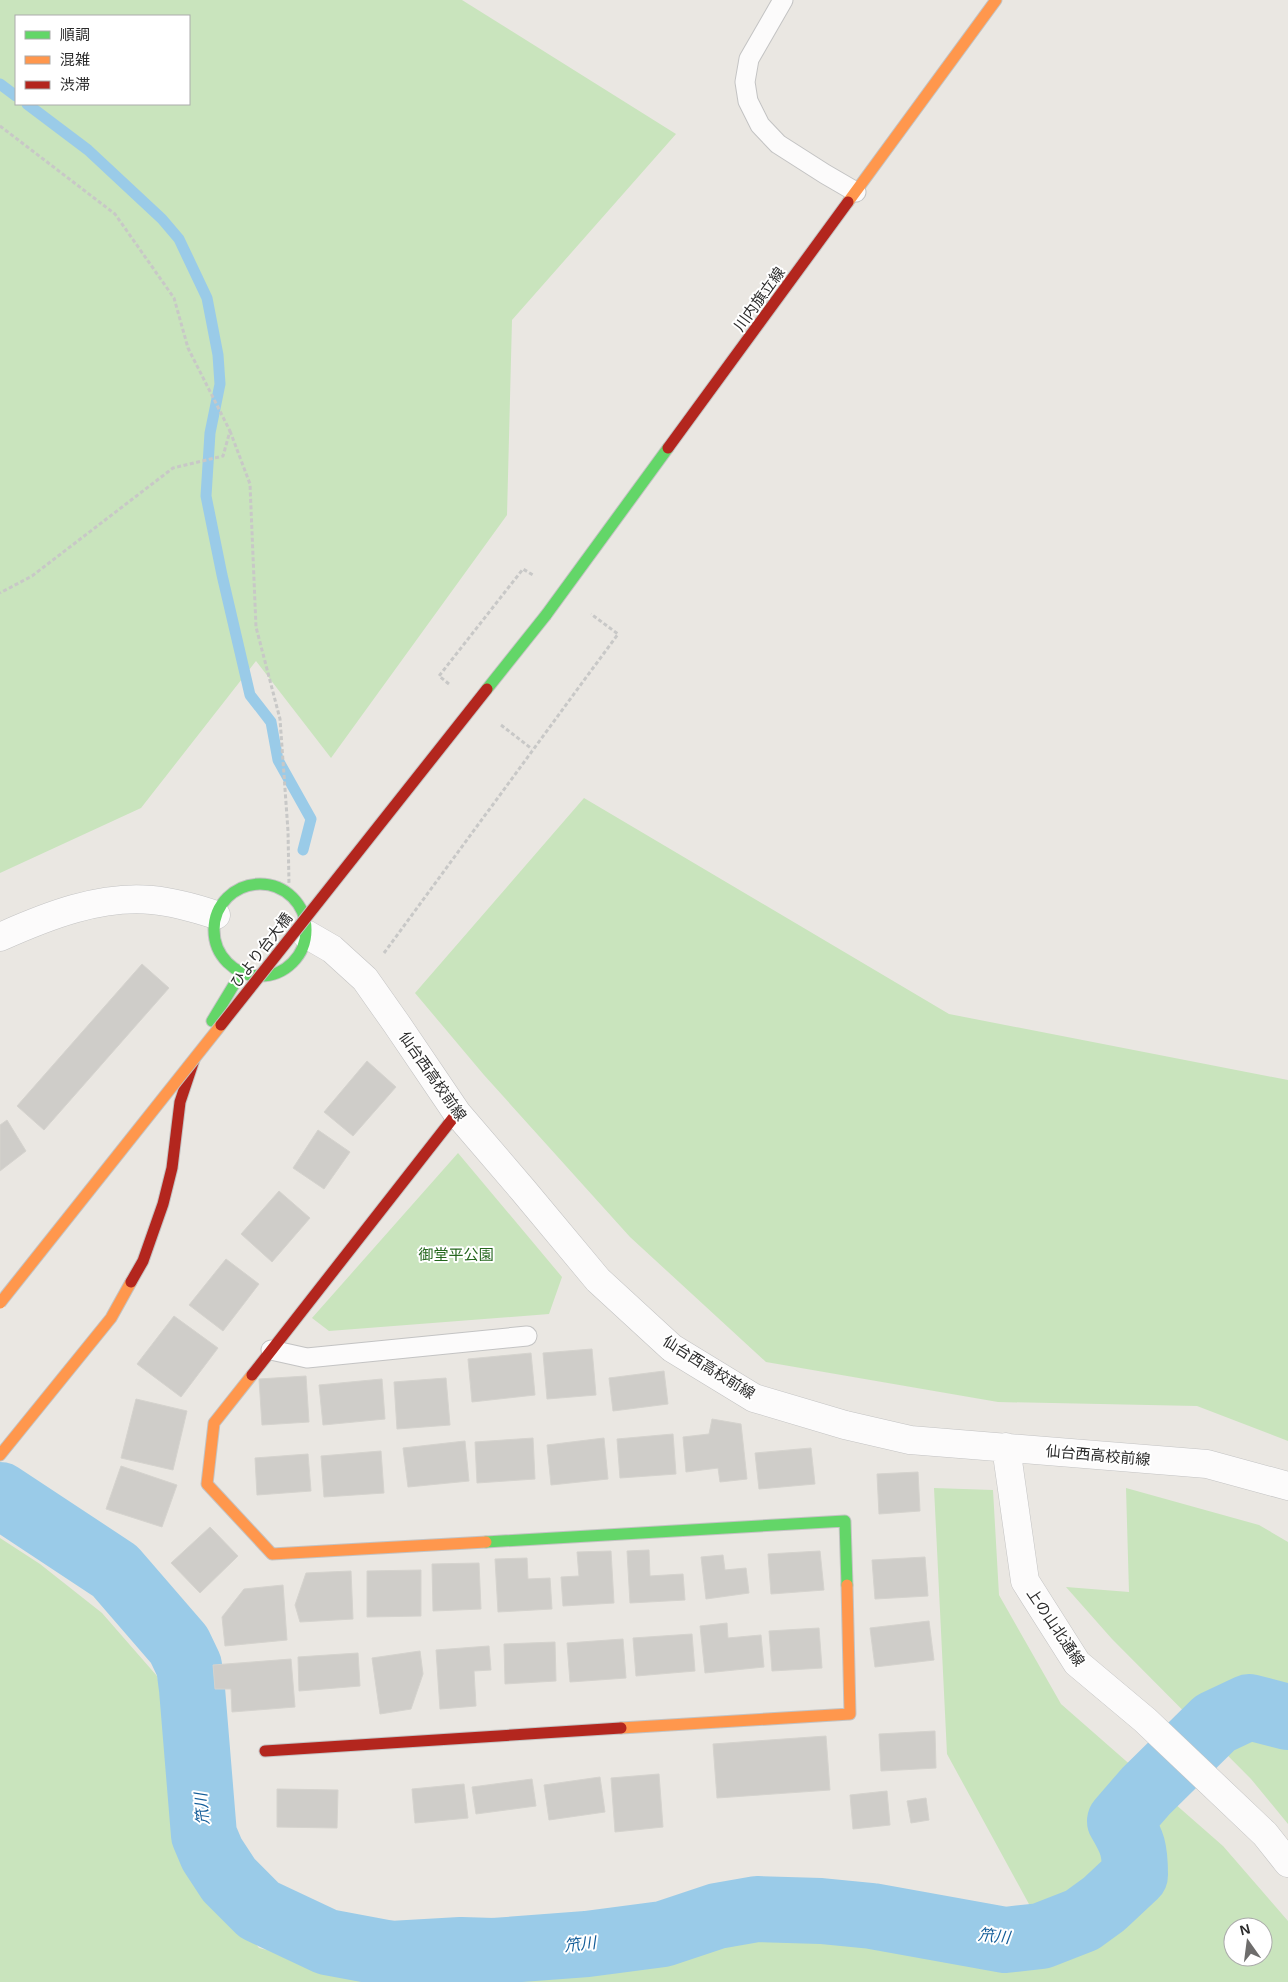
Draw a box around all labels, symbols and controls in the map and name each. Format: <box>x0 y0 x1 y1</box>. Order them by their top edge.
legend <box>15 15 190 105</box>
text: 順調 <box>60 26 90 43</box>
text: 混雑 <box>60 51 90 68</box>
text: 渋滞 <box>60 76 90 93</box>
street label: 川内旗立線 <box>730 264 788 334</box>
street label: ひより台大橋 <box>227 909 295 991</box>
street label: 仙台西高校前線 <box>396 1028 470 1124</box>
park label: 御堂平公園 <box>418 1246 494 1263</box>
street label: 仙台西高校前線 <box>660 1332 758 1402</box>
street label: 仙台西高校前線 <box>1045 1442 1151 1468</box>
street label: 上の山北通線 <box>1024 1585 1088 1669</box>
water label: 笊川 <box>192 1790 212 1826</box>
north arrow <box>1223 1917 1273 1967</box>
text: N <box>1238 1920 1252 1938</box>
water label: 笊川 <box>977 1926 1013 1946</box>
water label: 笊川 <box>563 1934 599 1954</box>

